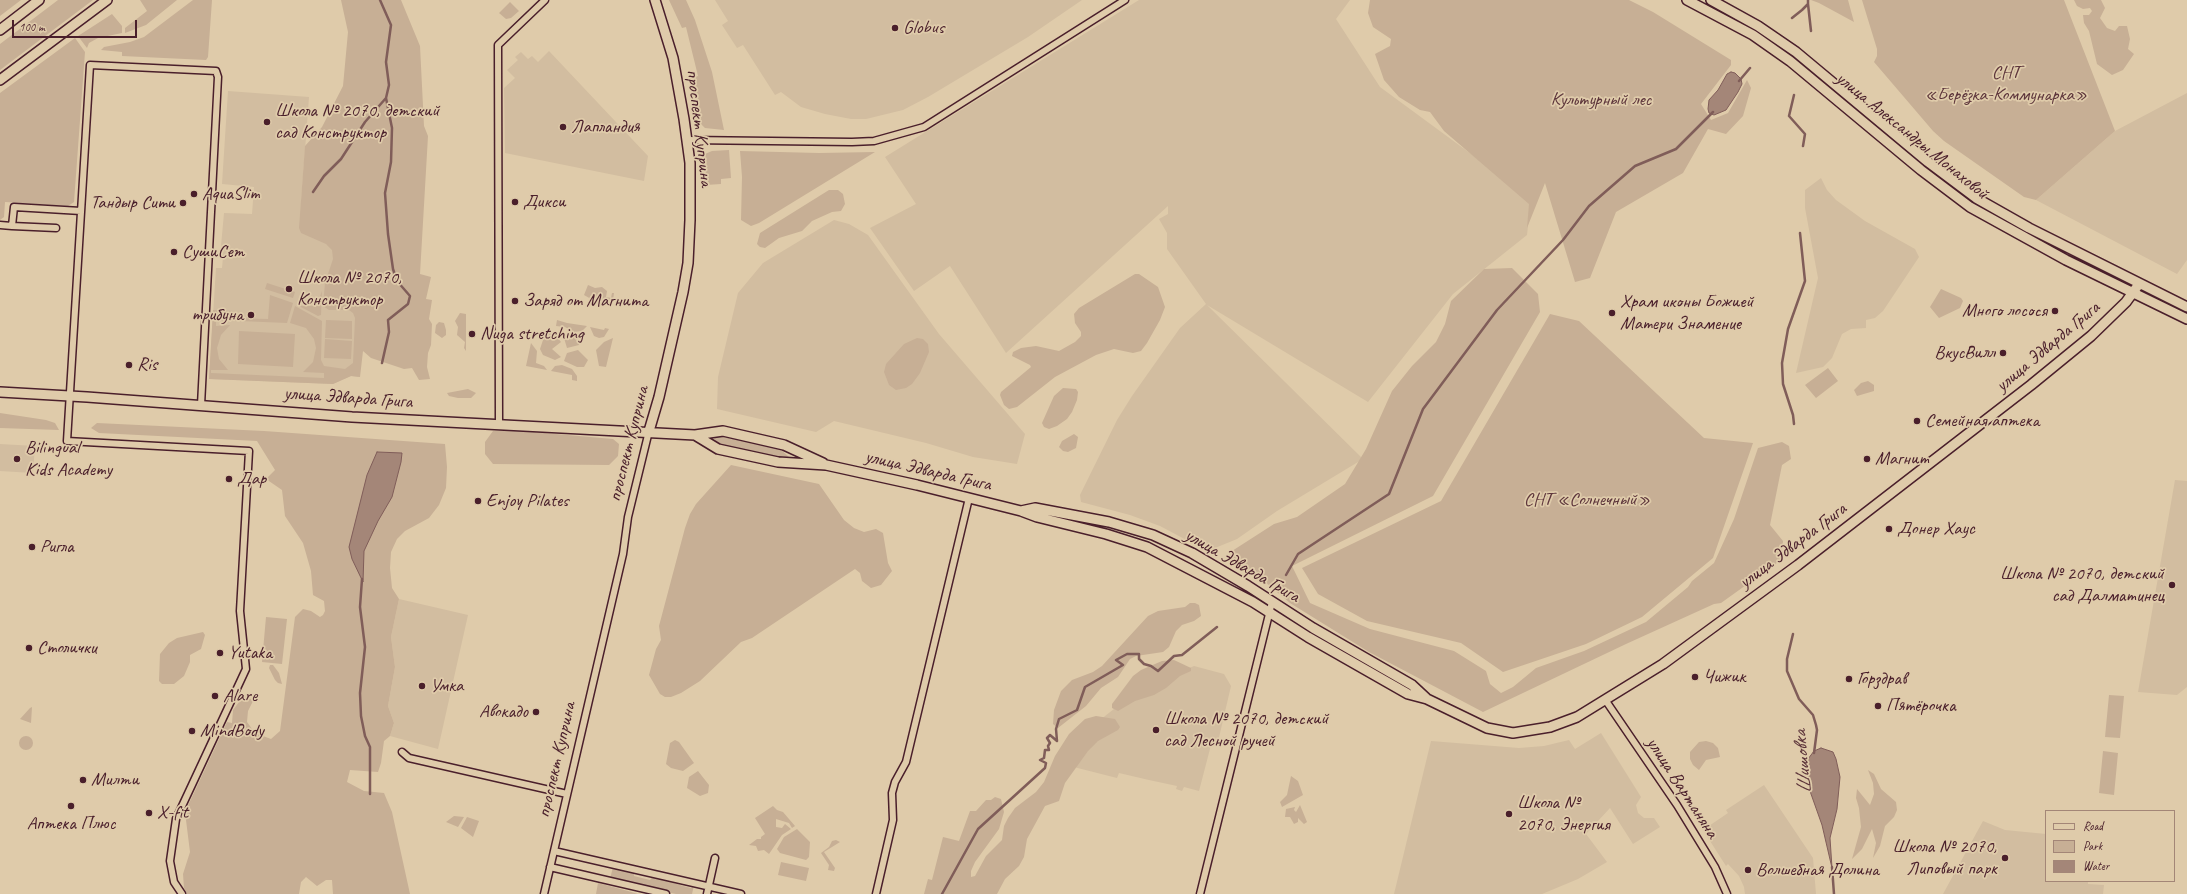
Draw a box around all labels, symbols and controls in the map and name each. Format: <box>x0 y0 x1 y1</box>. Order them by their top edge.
scale bar <box>14 12 139 38</box>
place label: Globus <box>903 17 944 39</box>
text: 100 m <box>19 19 45 35</box>
marker: Globus <box>890 23 900 33</box>
park label: СНТ «Берёзка-Коммунарка» <box>1925 62 2087 106</box>
street label: улица Александры Монаховой <box>1831 67 1993 205</box>
street label: проспект Куприна <box>680 68 718 188</box>
park label: Культурный лес <box>1551 89 1651 111</box>
place label: Школа № 2070, детский сад Конструктор <box>275 100 439 144</box>
place label: Лапландия <box>571 116 640 138</box>
marker: Школа № 2070, детский сад Конструктор <box>262 117 272 127</box>
marker: Лапландия <box>558 122 568 132</box>
place label: AquaSlim <box>202 183 260 205</box>
marker: AquaSlim <box>189 189 199 199</box>
place label: Дикси <box>523 191 566 213</box>
place label: Тандыр Сити <box>90 192 175 214</box>
marker: Дикси <box>510 197 520 207</box>
marker: Тандыр Сити <box>178 198 188 208</box>
place label: СушиСет <box>182 241 244 263</box>
marker: СушиСет <box>169 247 179 257</box>
place label: Школа № 2070, Конструктор <box>297 267 402 311</box>
marker: Школа № 2070, Конструктор <box>284 284 294 294</box>
place label: Заряд от Магнита <box>523 290 648 312</box>
place label: Храм иконы Божией Матери Знамение <box>1620 291 1753 335</box>
marker: Заряд от Магнита <box>510 296 520 306</box>
street label: улица Эдварда Грига <box>1991 297 2105 397</box>
place label: Много лосося <box>1962 300 2047 322</box>
place label: трибуна <box>191 304 243 326</box>
marker: Много лосося <box>2050 306 2060 316</box>
marker: Храм иконы Божией Матери Знамение <box>1607 308 1617 318</box>
marker: трибуна <box>246 310 256 320</box>
place label: Nuga stretching <box>480 323 584 345</box>
marker: Nuga stretching <box>467 329 477 339</box>
place label: ВкусВилл <box>1934 342 1995 364</box>
marker: ВкусВилл <box>1998 348 2008 358</box>
place label: Ris <box>137 354 157 376</box>
marker: Ris <box>124 360 134 370</box>
street label: улица Эдварда Грига <box>283 382 413 414</box>
street label: проспект Куприна <box>604 384 654 504</box>
place label: Семейная аптека <box>1925 410 2039 432</box>
marker: Семейная аптека <box>1912 416 1922 426</box>
place label: Bilingual Kids Academy <box>25 437 112 481</box>
street label: улица Эдварда Грига <box>863 445 993 497</box>
place label: Магнит <box>1875 448 1929 470</box>
marker: Bilingual Kids Academy <box>12 454 22 464</box>
marker: Магнит <box>1862 454 1872 464</box>
place label: Дар <box>237 468 266 490</box>
marker: Дар <box>224 474 234 484</box>
park label: СНТ «Солнечный» <box>1524 489 1650 511</box>
place label: Enjoy Pilates <box>486 490 569 512</box>
marker: Enjoy Pilates <box>473 496 483 506</box>
street label: улица Эдварда Грига <box>1735 498 1851 594</box>
place label: Донер Хаус <box>1897 518 1975 540</box>
street label: улица Эдварда Грига <box>1181 524 1303 608</box>
marker: Донер Хаус <box>1884 524 1894 534</box>
place label: Ригла <box>40 536 74 558</box>
marker: Ригла <box>27 542 37 552</box>
place label: Школа № 2070, детский сад Далматинец <box>2000 563 2164 607</box>
marker: Школа № 2070, детский сад Далматинец <box>2167 580 2177 590</box>
place label: Столички <box>37 637 97 659</box>
place label: Yutaka <box>228 642 272 664</box>
marker: Столички <box>24 643 34 653</box>
marker: Yutaka <box>215 648 225 658</box>
place label: Чижик <box>1703 666 1746 688</box>
place label: Горздрав <box>1857 668 1906 690</box>
marker: Чижик <box>1690 672 1700 682</box>
marker: Горздрав <box>1844 674 1854 684</box>
place label: Умка <box>430 675 463 697</box>
marker: Умка <box>417 681 427 691</box>
place label: Alare <box>223 685 257 707</box>
marker: Alare <box>210 691 220 701</box>
place label: Пятёрочка <box>1886 695 1956 717</box>
street label: проспект Куприна <box>533 700 581 820</box>
place label: Авокадо <box>479 701 528 723</box>
marker: Пятёрочка <box>1873 701 1883 711</box>
marker: Авокадо <box>531 707 541 717</box>
place label: Школа № 2070, детский сад Лесной ручей <box>1164 708 1328 752</box>
place label: MindBody <box>200 720 264 742</box>
marker: Школа № 2070, детский сад Лесной ручей <box>1151 725 1161 735</box>
marker: MindBody <box>187 726 197 736</box>
water label: Шишовка <box>1788 729 1818 795</box>
street label: улица Вартаняна <box>1641 733 1723 843</box>
place label: Милти <box>91 769 139 791</box>
marker: Милти <box>78 775 88 785</box>
place label: Школа № 2070, Энергия <box>1517 792 1610 836</box>
marker: Аптека Плюс <box>66 801 76 811</box>
place label: X-fit <box>157 802 188 824</box>
marker: X-fit <box>144 808 154 818</box>
marker: Школа № 2070, Энергия <box>1504 809 1514 819</box>
legend <box>2045 810 2175 882</box>
place label: Аптека Плюс <box>27 813 115 835</box>
text: Road <box>2083 818 2103 834</box>
place label: Школа № 2070, Липовый парк <box>1892 836 1997 880</box>
text: Park <box>2083 838 2102 854</box>
marker: Школа № 2070, Липовый парк <box>2000 853 2010 863</box>
text: Water <box>2083 858 2109 874</box>
place label: Волшебная Долина <box>1756 859 1879 881</box>
marker: Волшебная Долина <box>1743 865 1753 875</box>

